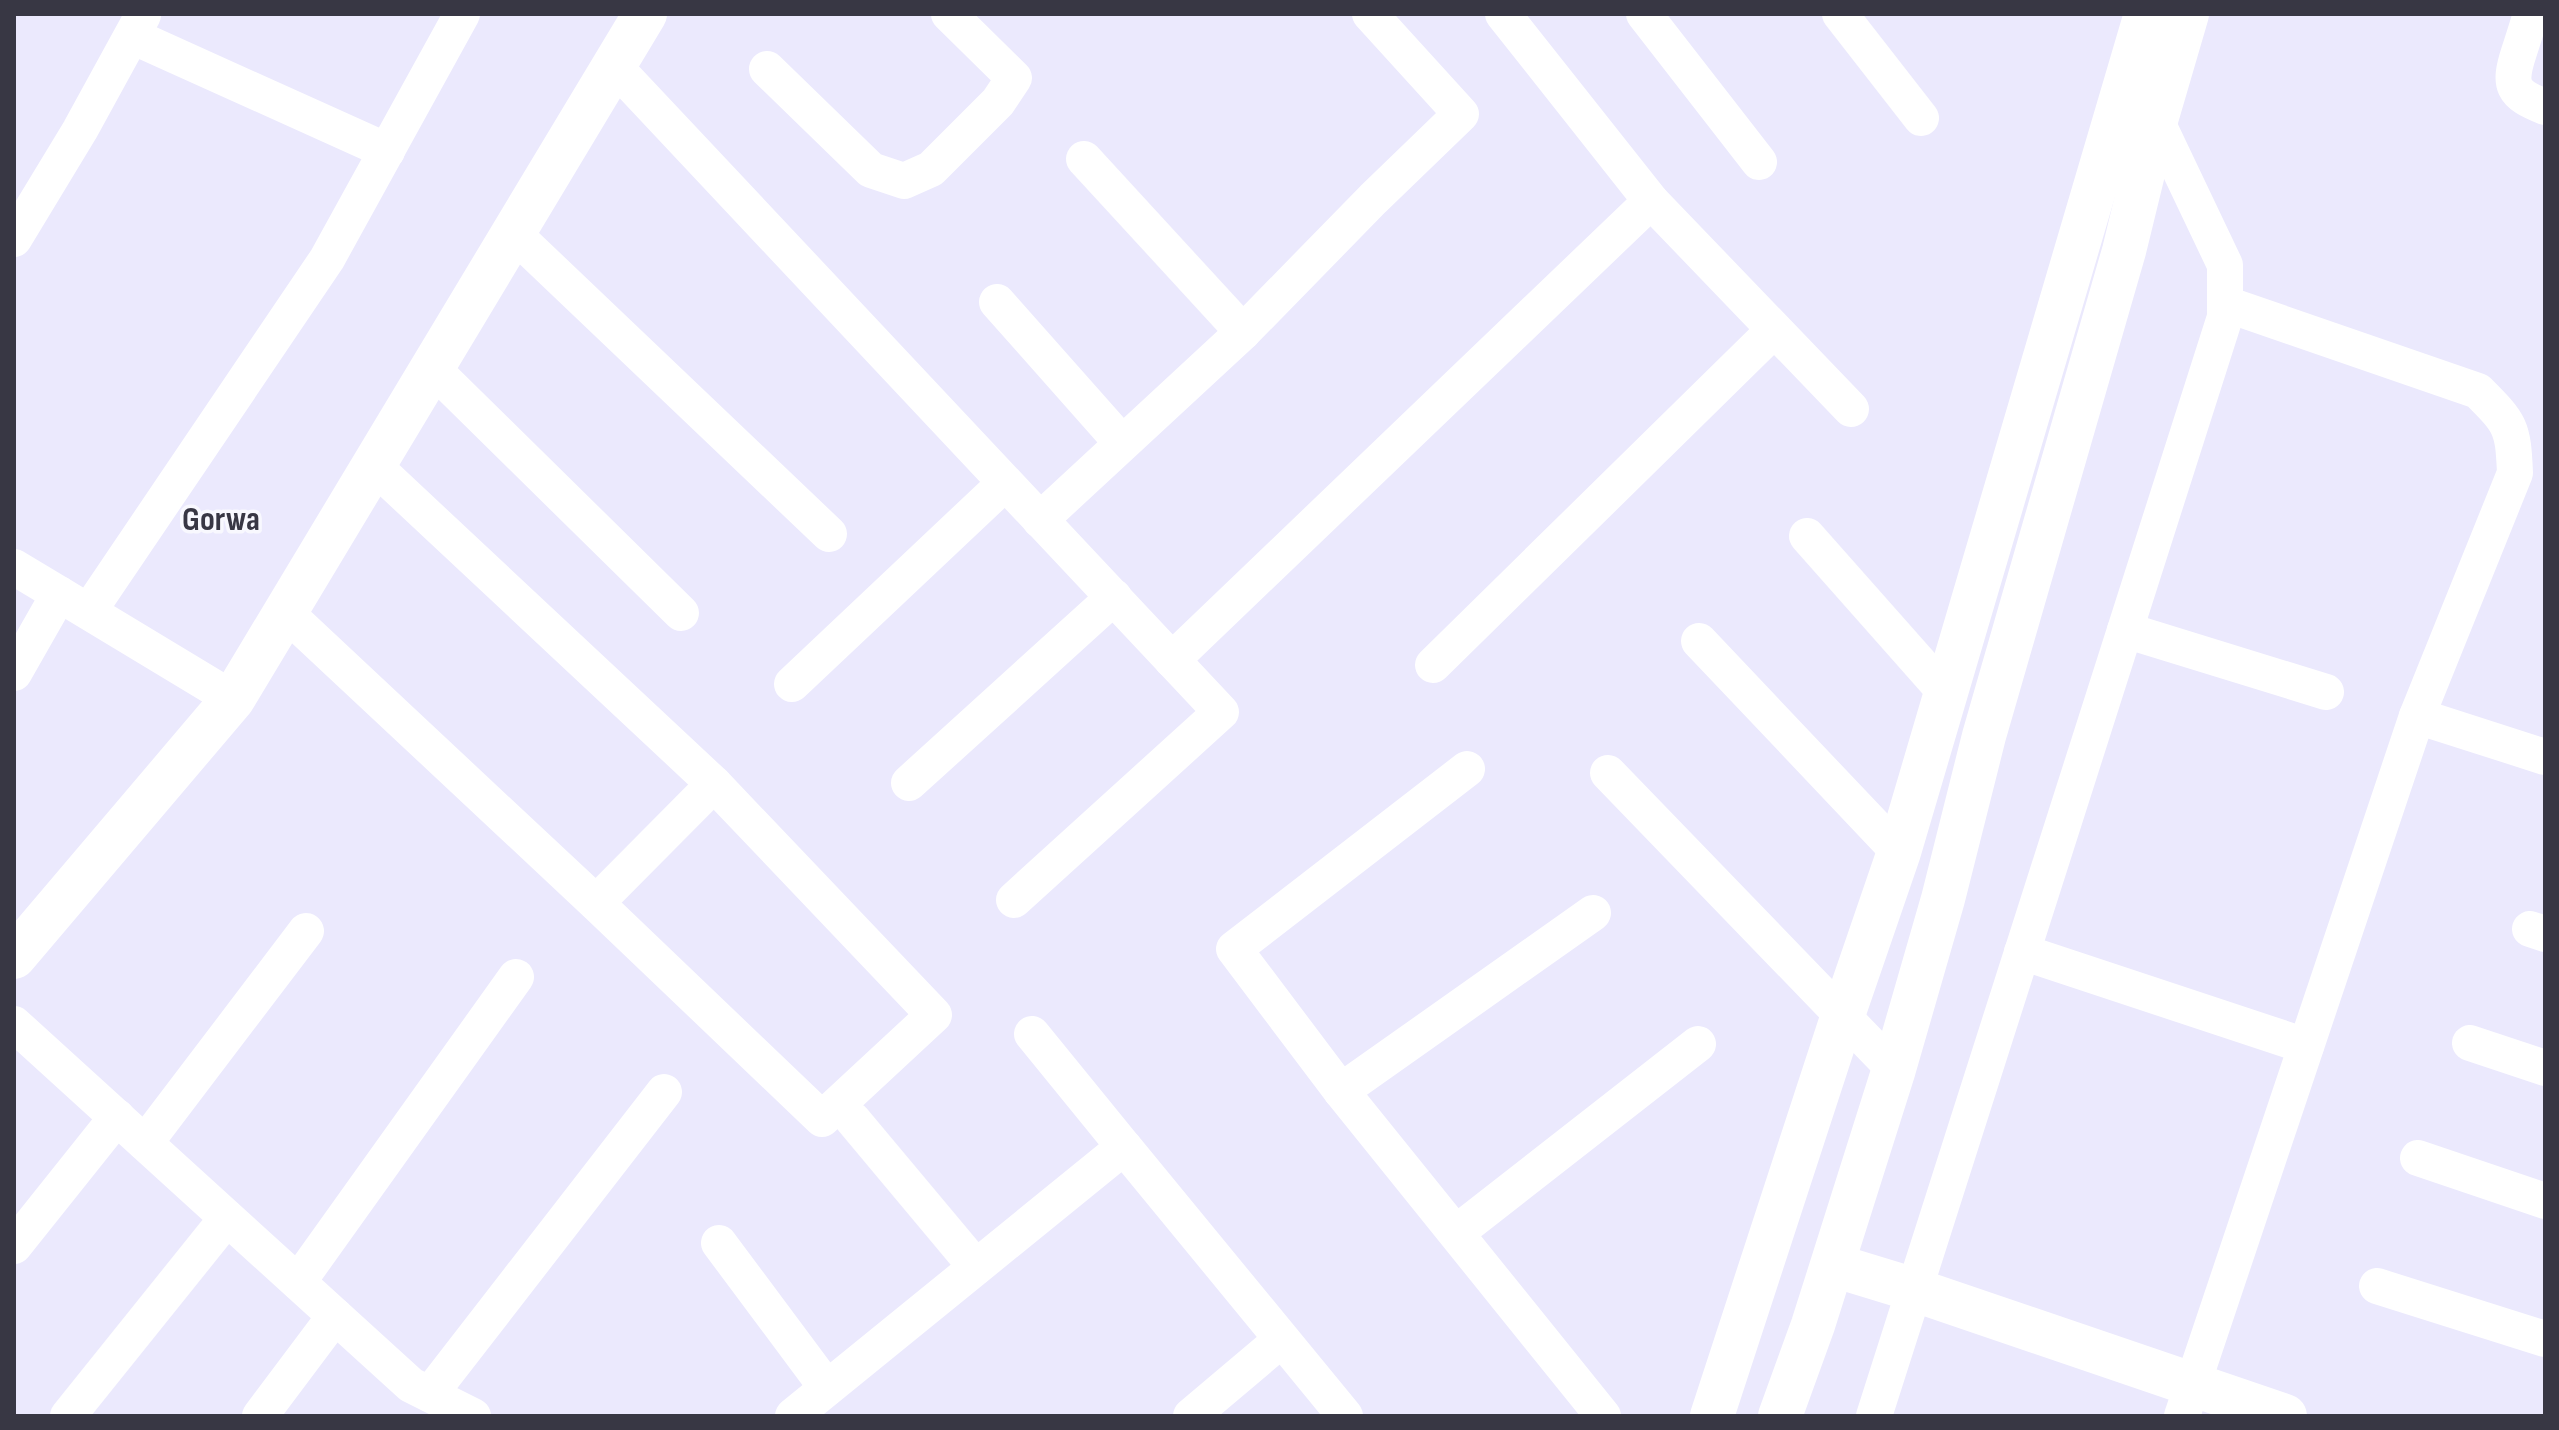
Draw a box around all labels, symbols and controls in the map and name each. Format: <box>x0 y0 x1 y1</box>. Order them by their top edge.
district label: Gorwa <box>182 499 260 540</box>

